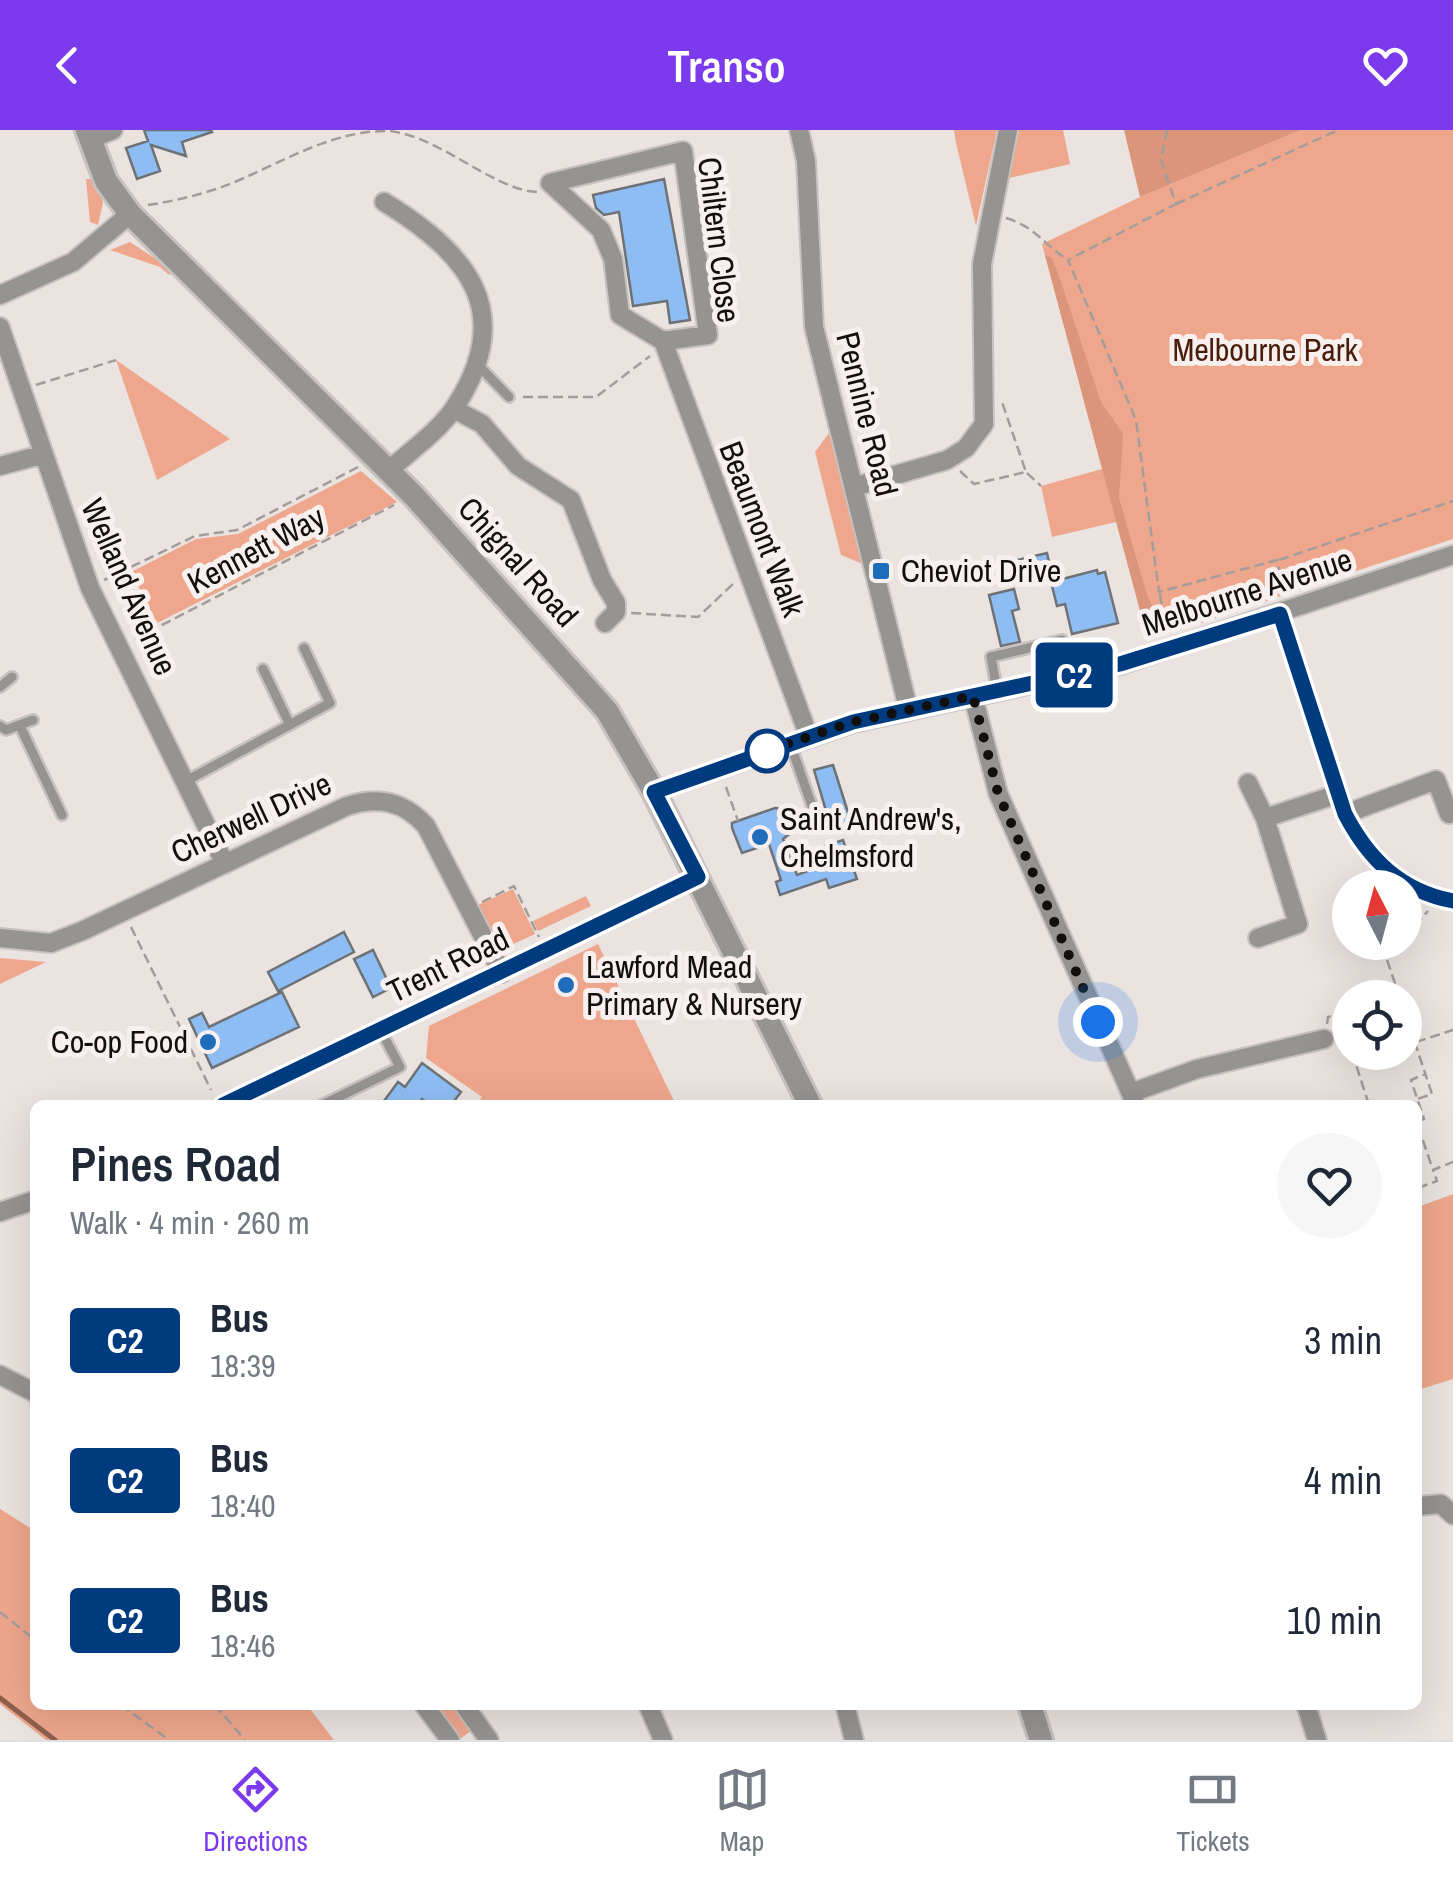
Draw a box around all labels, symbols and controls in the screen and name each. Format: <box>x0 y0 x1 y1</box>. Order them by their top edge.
text: Transo <box>667 35 786 96</box>
icon: back <box>40 38 95 93</box>
icon: heart <box>1358 38 1413 93</box>
street label: Chiltern Close <box>688 155 751 325</box>
street label: Pennine Road <box>826 327 909 500</box>
park label: Melbourne Park <box>1172 328 1358 371</box>
street label: Beaumont Walk <box>709 435 816 623</box>
street label: Chignal Road <box>449 488 588 636</box>
street label: Welland Avenue <box>71 492 187 682</box>
street label: Kennett Way <box>180 496 332 604</box>
street label: Melbourne Avenue <box>1136 537 1357 646</box>
place label: Cheviot Drive <box>901 549 1061 592</box>
marker: Cheviot Drive <box>870 560 892 582</box>
line badge: C2 <box>1029 642 1119 708</box>
text: C2 <box>1056 652 1092 699</box>
unlabelled marker <box>746 730 788 772</box>
street label: Cherwell Drive <box>164 762 338 873</box>
place label: Saint Andrew's, Chelmsford <box>780 797 962 877</box>
marker: Saint Andrew's, Chelmsford <box>749 826 771 848</box>
north arrow <box>1332 870 1422 960</box>
map controls <box>1332 870 1422 1070</box>
street label: Trent Road <box>380 917 516 1012</box>
place label: Lawford Mead Primary & Nursery <box>586 945 802 1025</box>
marker: Lawford Mead Primary & Nursery <box>555 974 577 996</box>
button: locate <box>1332 980 1422 1070</box>
your location <box>1073 997 1123 1047</box>
place label: Co-op Food <box>51 1020 188 1063</box>
marker: Co-op Food <box>197 1031 219 1053</box>
text: Pines Road <box>70 1131 281 1196</box>
button: heart <box>1277 1133 1382 1238</box>
text: Walk · 4 min · 260 m <box>70 1201 310 1244</box>
text: Bus <box>210 1293 269 1344</box>
text: 3 min <box>1304 1315 1382 1366</box>
text: C2 <box>107 1317 143 1364</box>
text: 18:39 <box>210 1344 276 1387</box>
text: Bus <box>210 1433 269 1484</box>
text: 4 min <box>1304 1455 1382 1506</box>
text: C2 <box>107 1457 143 1504</box>
text: 18:40 <box>210 1484 276 1527</box>
text: Bus <box>210 1573 269 1624</box>
text: 10 min <box>1287 1595 1382 1646</box>
text: C2 <box>107 1597 143 1644</box>
text: 18:46 <box>210 1624 276 1667</box>
tab: Directions <box>203 1762 308 1860</box>
tab: Map <box>715 1762 770 1860</box>
tab: Tickets <box>1176 1762 1250 1860</box>

